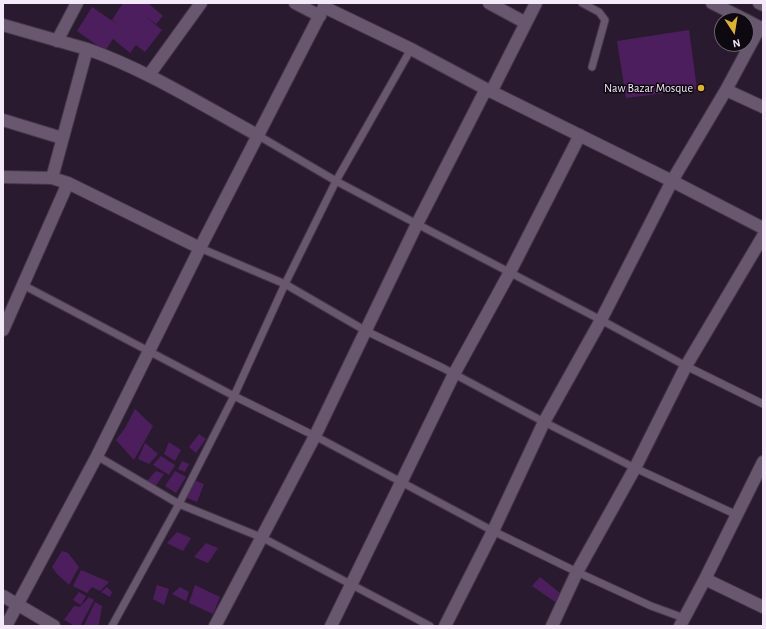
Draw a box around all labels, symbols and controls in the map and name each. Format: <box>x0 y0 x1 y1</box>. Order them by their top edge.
north arrow <box>714 12 754 52</box>
text: N <box>732 37 741 49</box>
place label: Naw Bazar Mosque <box>604 81 693 95</box>
marker: Naw Bazar Mosque <box>696 83 706 93</box>

